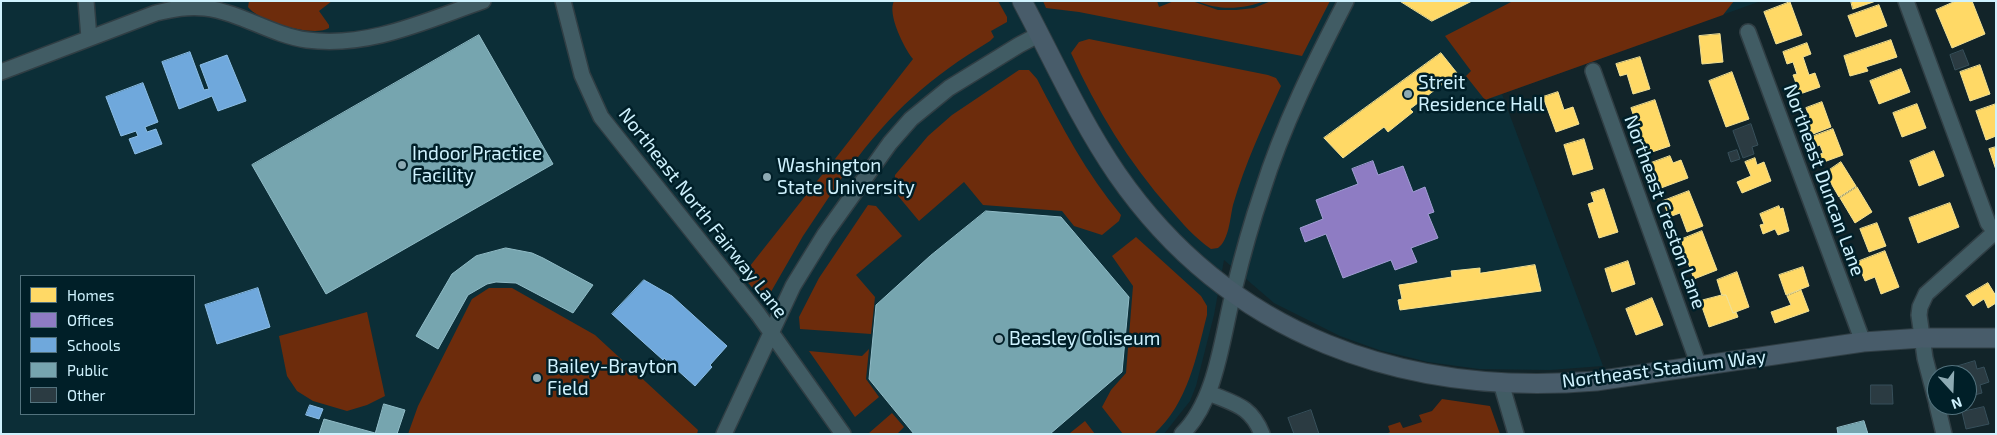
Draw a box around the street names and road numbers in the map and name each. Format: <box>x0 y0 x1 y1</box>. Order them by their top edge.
street label: Northeast Duncan Lane <box>1779 81 1869 279</box>
street label: Northeast North Fairway Lane <box>614 103 792 323</box>
street label: Northeast Creston Lane <box>1619 112 1711 312</box>
street label: Northeast Stadium Way <box>1561 345 1767 393</box>

